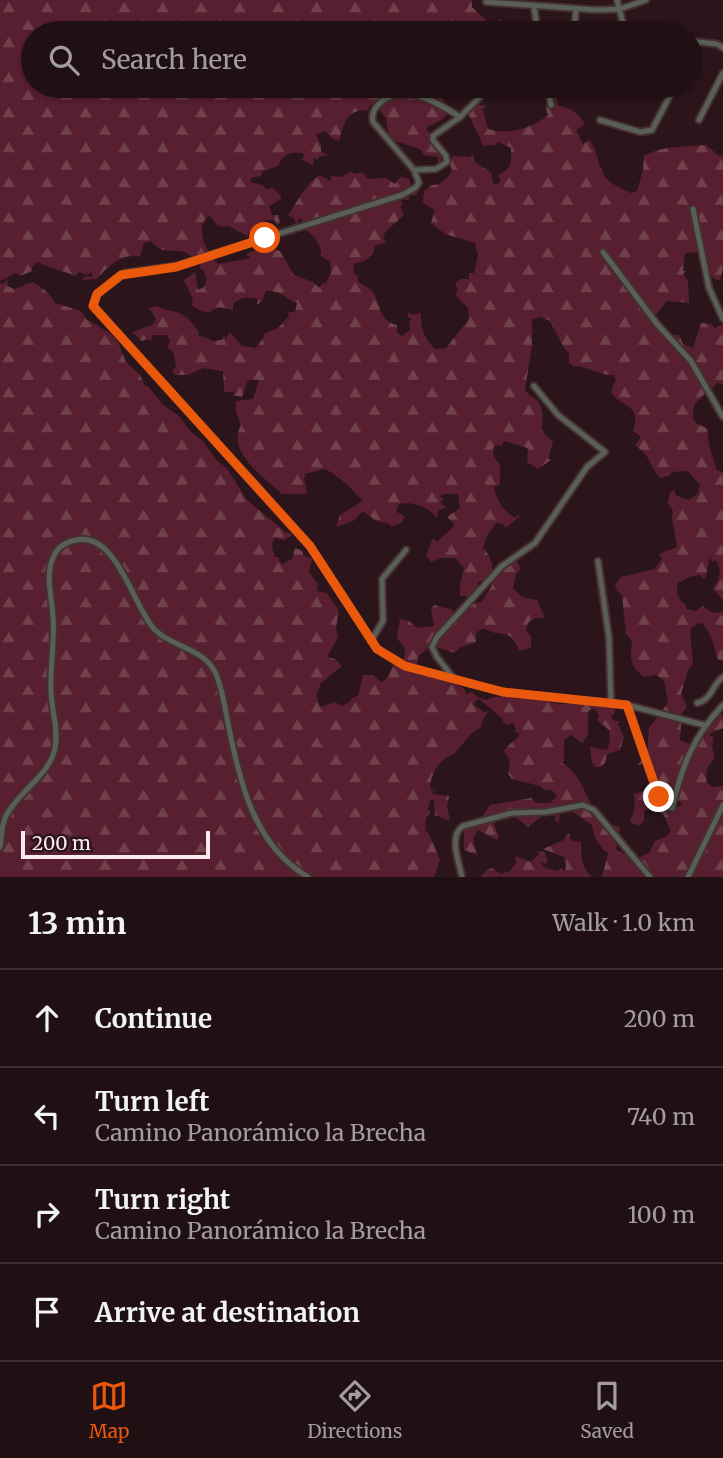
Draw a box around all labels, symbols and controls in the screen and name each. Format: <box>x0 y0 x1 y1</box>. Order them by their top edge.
search box <box>21 21 702 98</box>
icon: search <box>45 41 83 79</box>
text: Search here <box>101 43 247 76</box>
route start <box>249 222 280 253</box>
route end <box>643 781 674 812</box>
scale bar <box>21 828 210 860</box>
text: 200 m <box>32 831 91 855</box>
text: 13 min <box>28 904 126 942</box>
text: Walk · 1.0 km <box>552 908 695 937</box>
icon: ahead <box>28 999 66 1037</box>
text: Continue <box>95 1002 212 1035</box>
text: 200 m <box>624 1004 695 1033</box>
text: Turn left <box>95 1085 209 1118</box>
icon: left <box>28 1097 66 1135</box>
text: 740 m <box>627 1102 695 1131</box>
text: Camino Panorámico la Brecha <box>95 1118 426 1147</box>
text: Turn right <box>95 1183 230 1216</box>
icon: right <box>28 1195 66 1233</box>
text: 100 m <box>627 1200 695 1229</box>
text: Camino Panorámico la Brecha <box>95 1216 426 1245</box>
icon: arrive <box>28 1293 66 1331</box>
text: Arrive at destination <box>95 1296 360 1329</box>
tab: Map <box>89 1377 129 1443</box>
tab: Directions <box>307 1377 402 1443</box>
tab: Saved <box>580 1377 634 1443</box>

